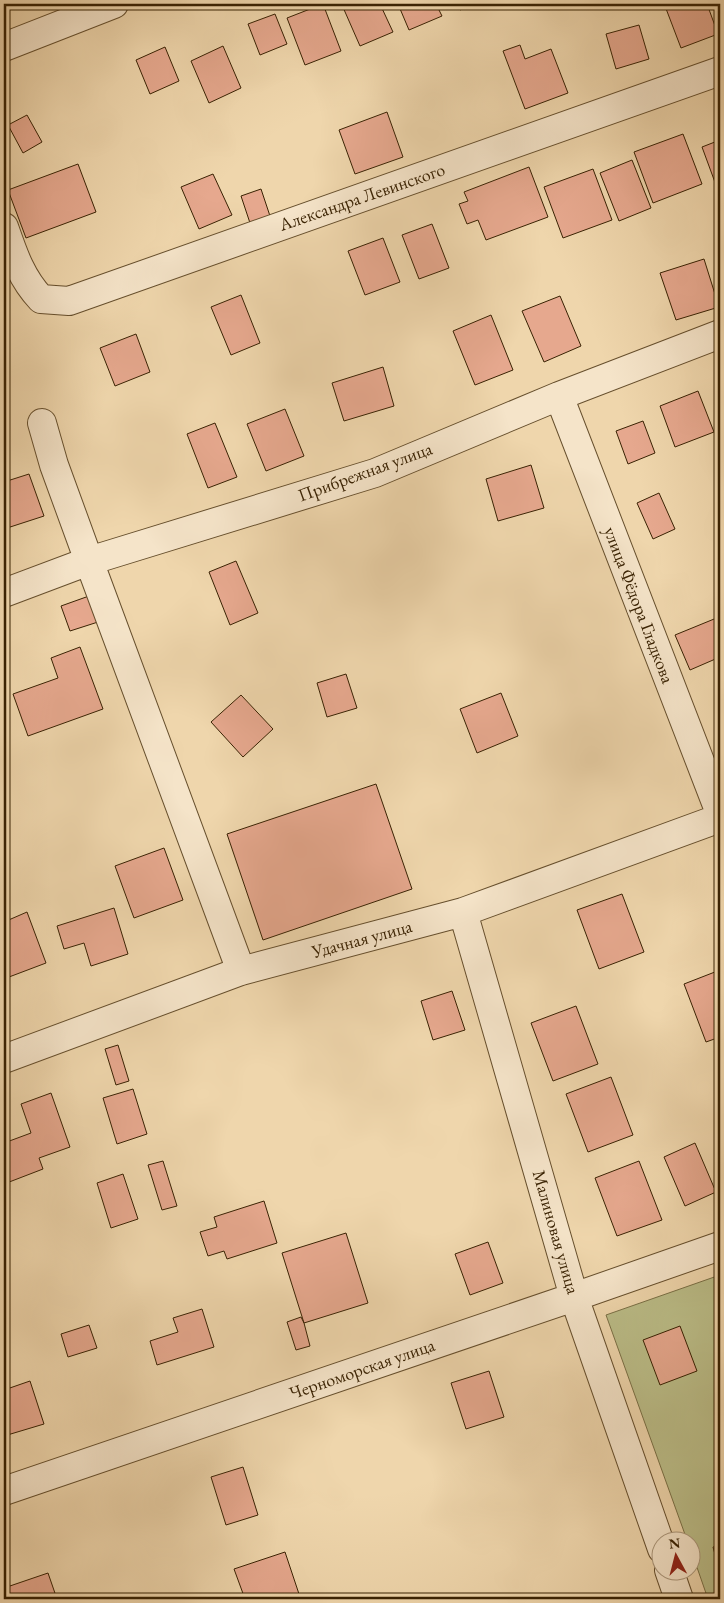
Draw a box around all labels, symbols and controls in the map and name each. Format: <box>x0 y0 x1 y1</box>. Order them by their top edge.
street label: Александра Левинского <box>275 157 448 236</box>
street label: Прибрежная улица <box>295 436 436 506</box>
street label: улица Фёдора Гладкова <box>599 523 680 687</box>
street label: Удачная улица <box>308 914 415 963</box>
street label: Малиновая улица <box>528 1167 585 1297</box>
street label: Черноморская улица <box>286 1333 438 1404</box>
north arrow <box>652 1530 702 1580</box>
text: N <box>668 1533 682 1553</box>

